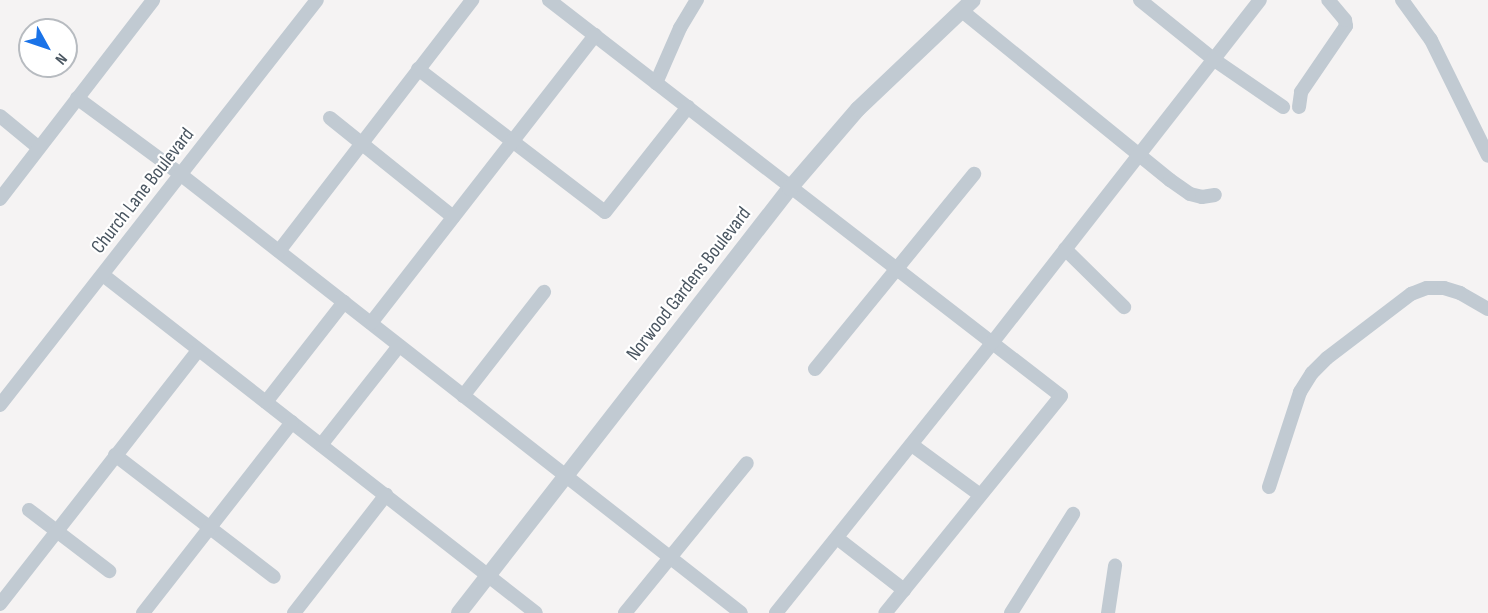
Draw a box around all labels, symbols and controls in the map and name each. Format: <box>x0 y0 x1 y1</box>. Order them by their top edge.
north arrow <box>18 18 78 78</box>
text: N <box>51 49 71 68</box>
street label: Church Lane Boulevard <box>87 123 199 259</box>
street label: Norwood Gardens Boulevard <box>622 202 756 366</box>

